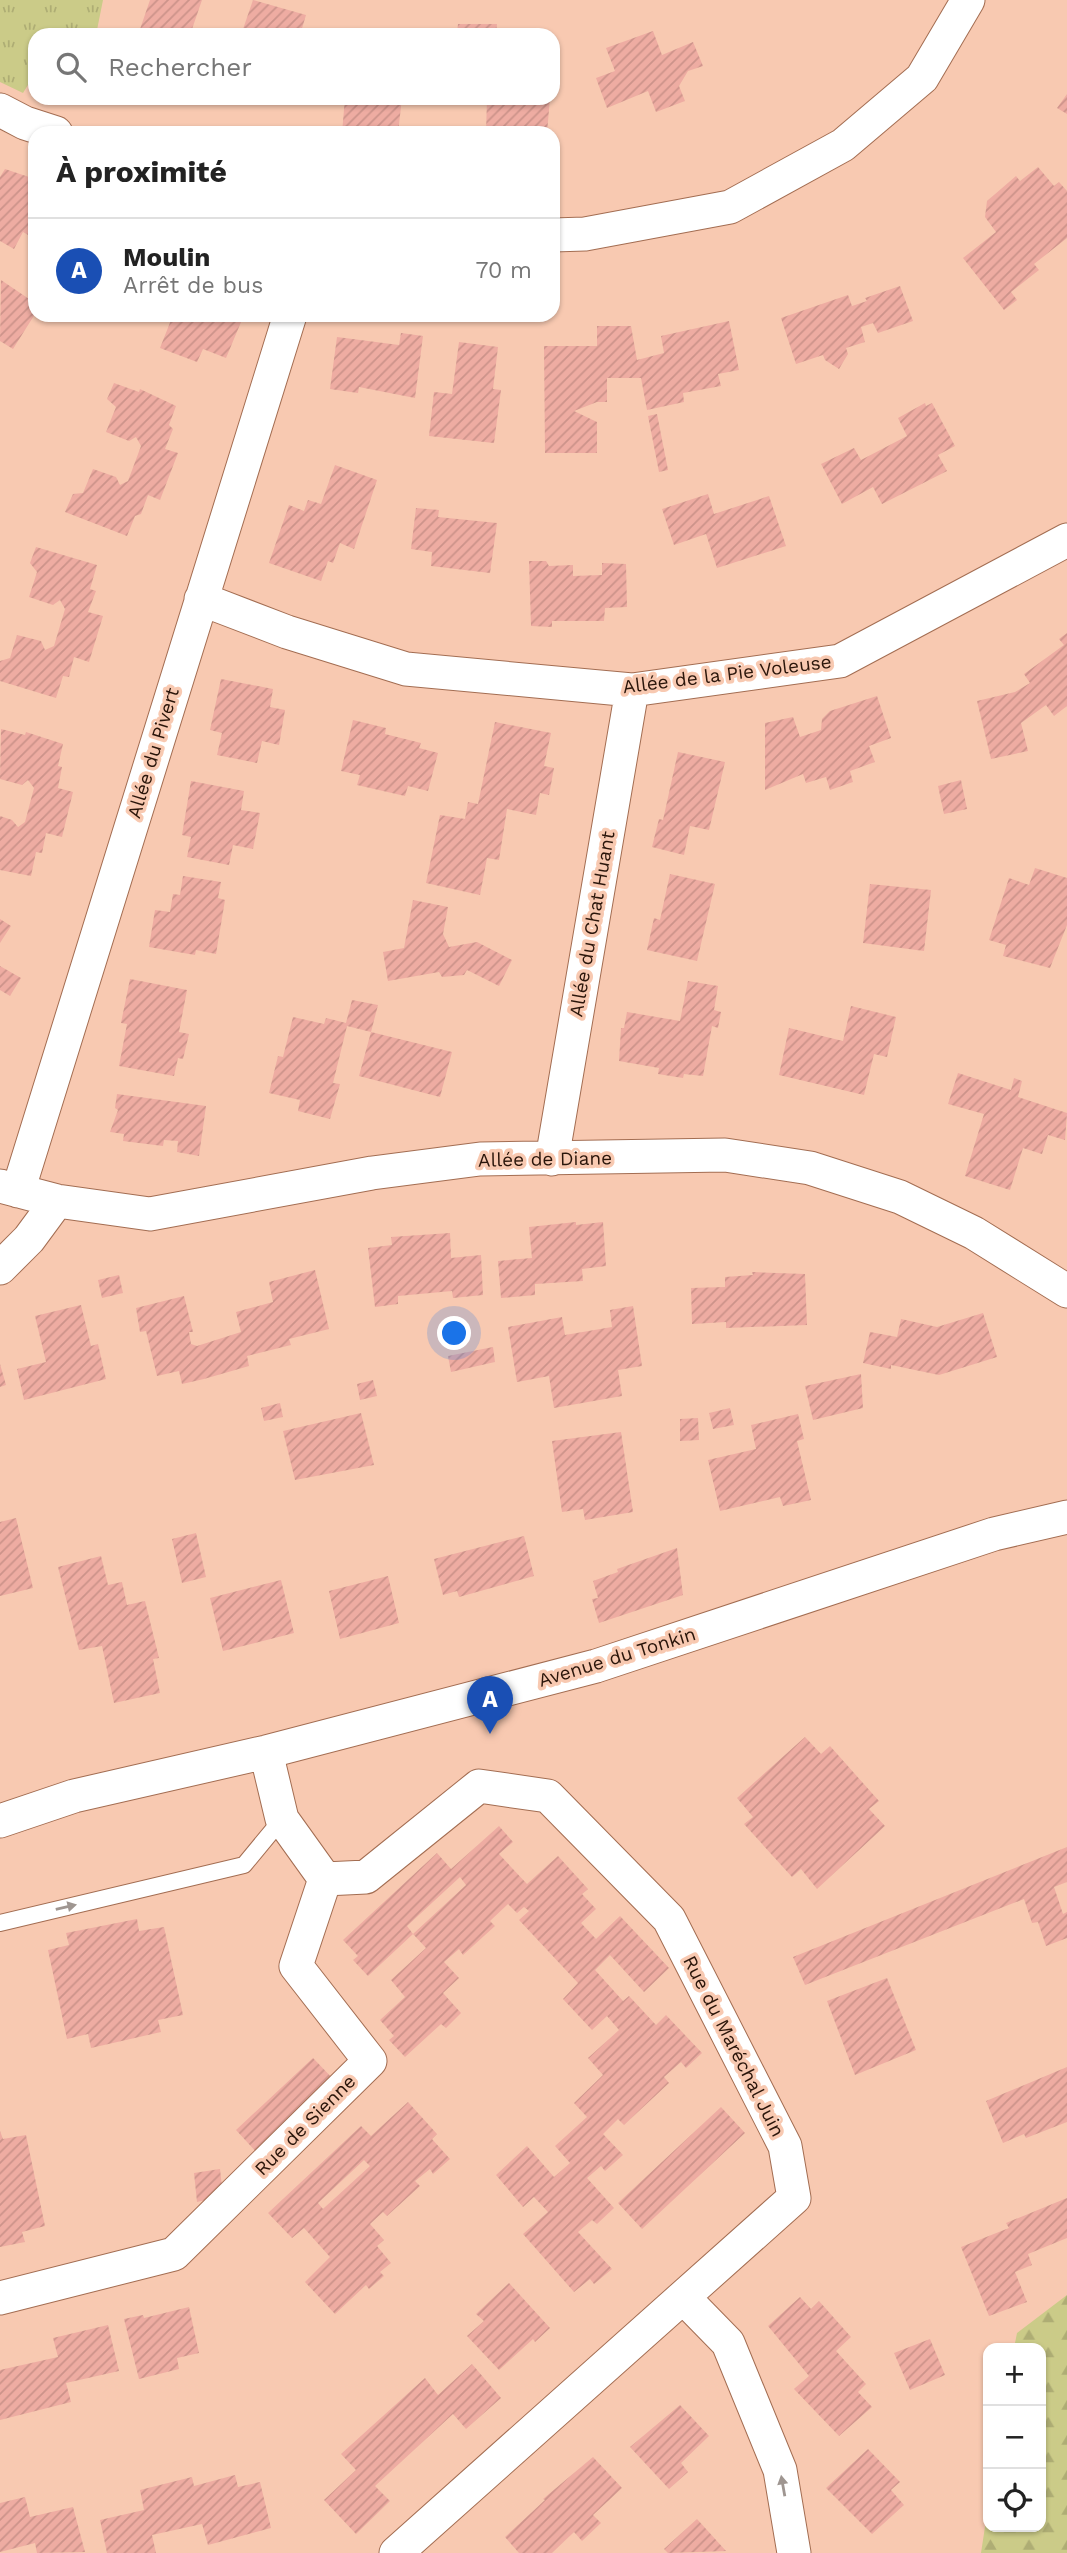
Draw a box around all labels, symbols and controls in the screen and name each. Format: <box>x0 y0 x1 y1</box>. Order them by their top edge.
search box <box>28 28 560 105</box>
icon: search <box>52 48 90 86</box>
text: Rechercher <box>108 52 252 82</box>
text: À proximité <box>56 154 227 189</box>
text: Moulin <box>123 242 210 272</box>
text: A <box>71 257 87 284</box>
text: 70 m <box>475 257 532 284</box>
text: Arrêt de bus <box>123 272 263 299</box>
street label: Allée de la Pie Voleuse <box>621 650 833 698</box>
street label: Allée du Pivert <box>122 685 184 821</box>
street label: Allée du Chat Huant <box>564 829 620 1019</box>
street label: Allée de Diane <box>478 1146 612 1172</box>
your location <box>437 1316 471 1350</box>
street label: Avenue du Tonkin <box>535 1622 699 1692</box>
pin: A <box>467 1676 513 1734</box>
one-way arrow <box>55 1901 77 1912</box>
street label: Rue du Maréchal Juin <box>678 1951 790 2141</box>
street label: Rue de Sienne <box>250 2070 360 2180</box>
map controls <box>983 2343 1046 2532</box>
button: + <box>983 2343 1046 2406</box>
button: − <box>983 2406 1046 2469</box>
button: locate <box>983 2469 1046 2532</box>
one-way arrow <box>777 2475 788 2497</box>

